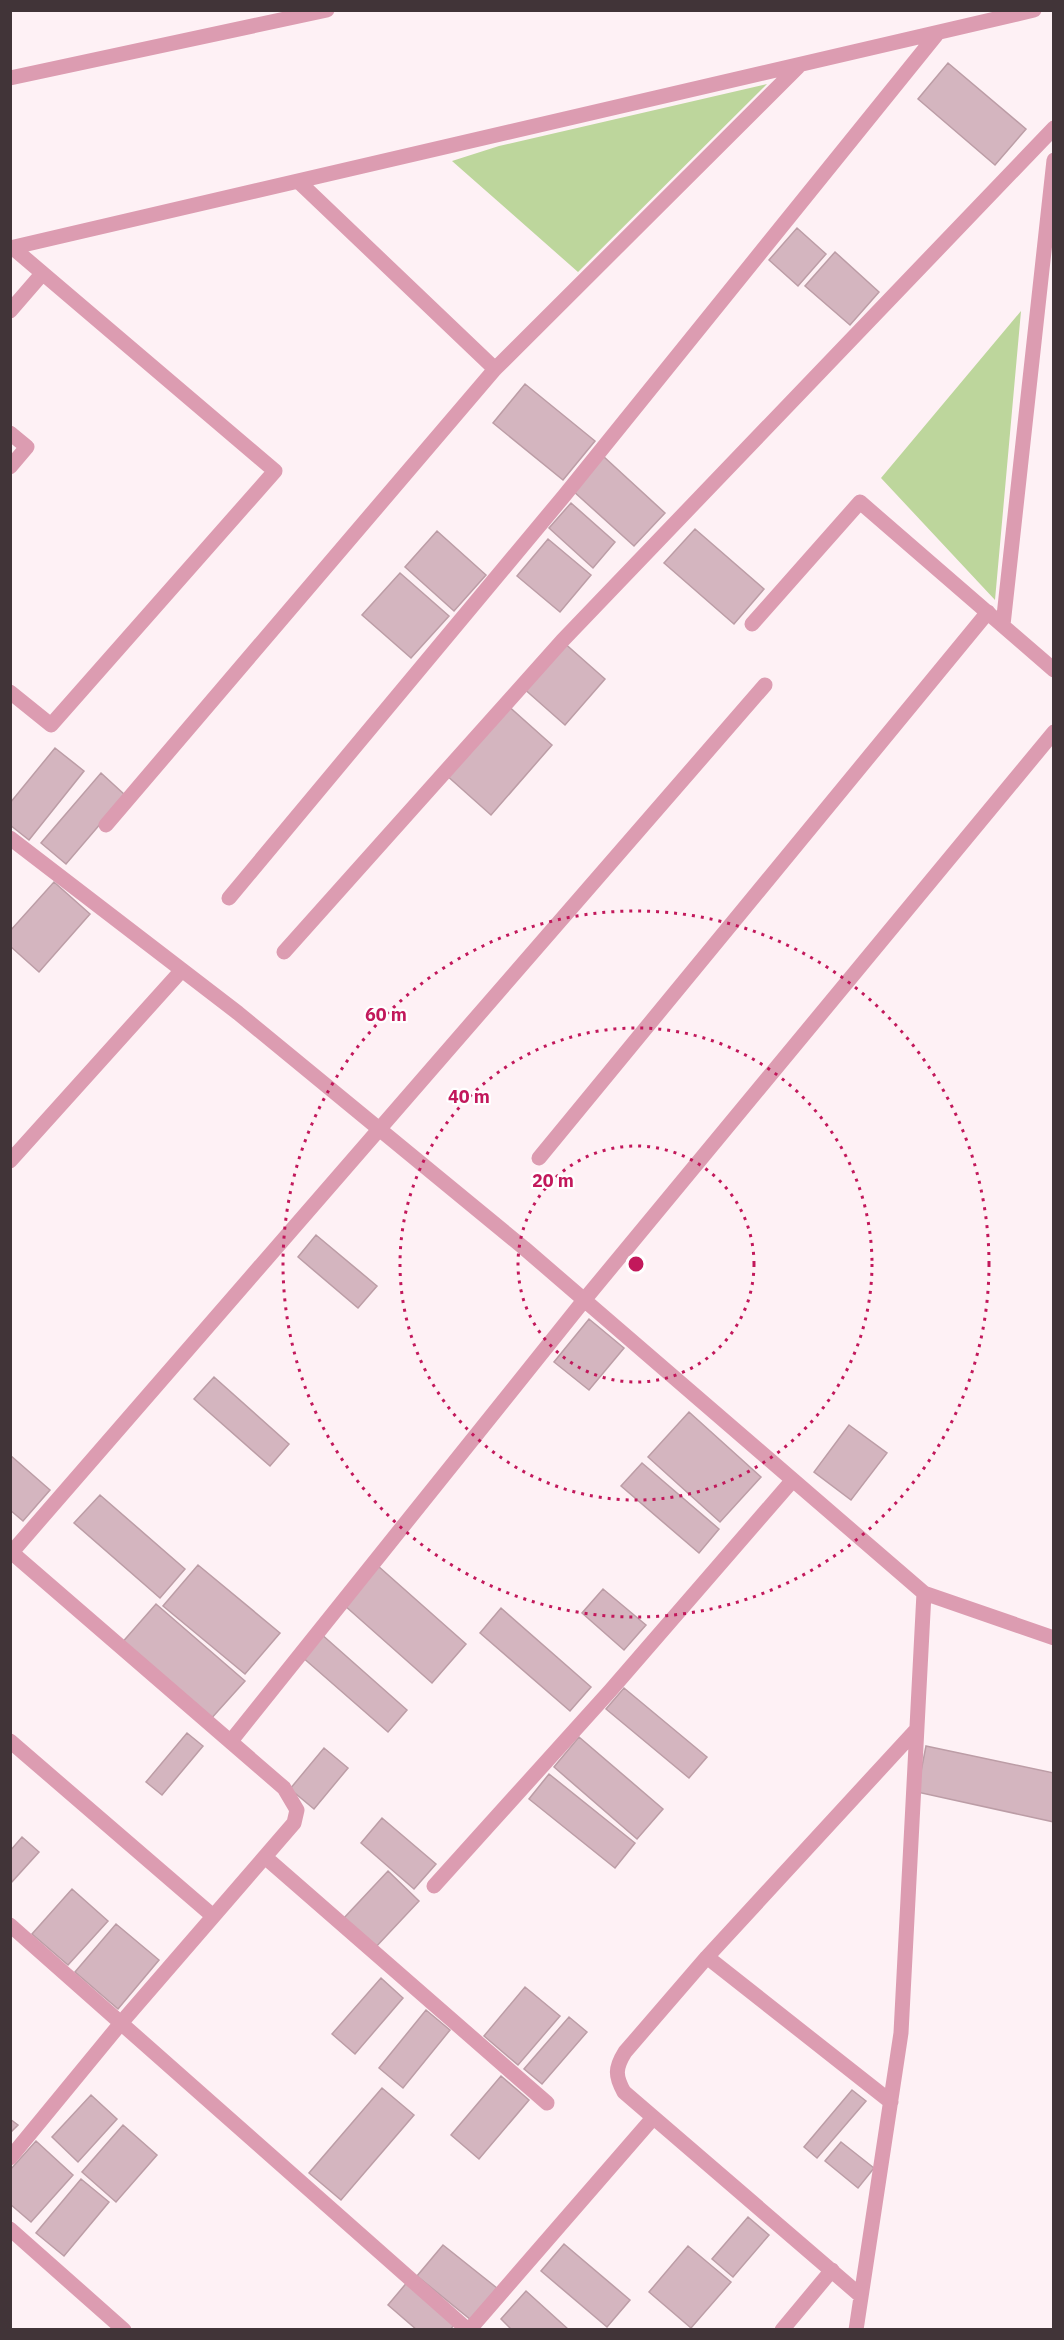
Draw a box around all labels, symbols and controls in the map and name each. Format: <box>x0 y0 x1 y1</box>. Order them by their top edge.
text: 60 m <box>365 1003 407 1026</box>
text: 40 m <box>448 1085 490 1108</box>
text: 20 m <box>532 1169 574 1192</box>
centre of rings <box>626 1254 646 1274</box>

